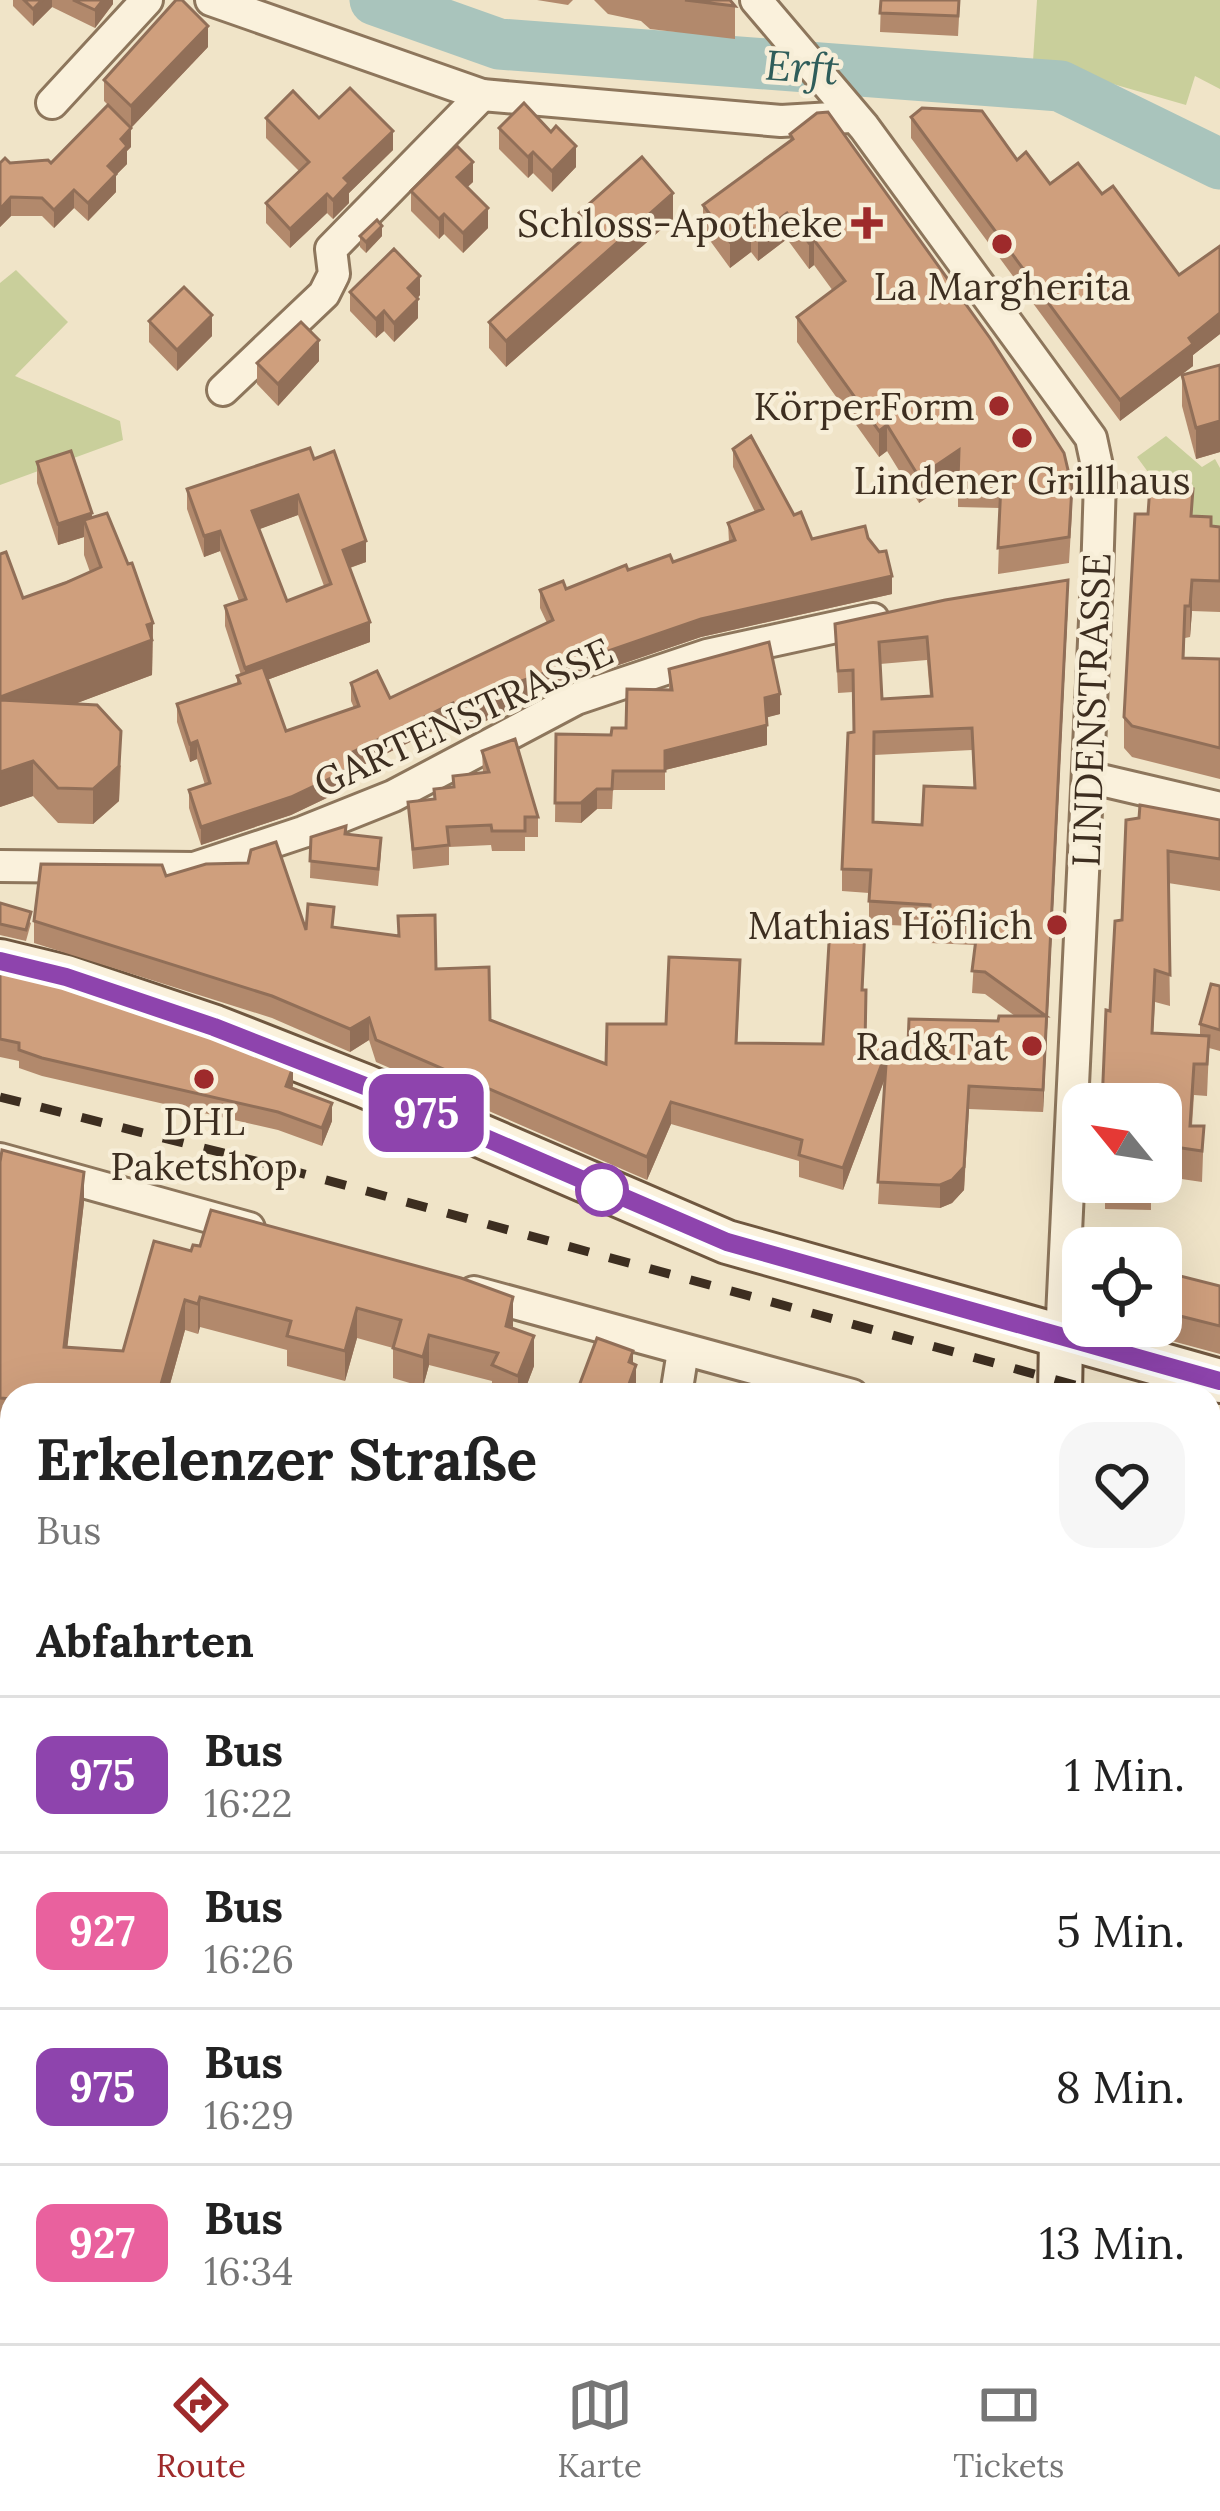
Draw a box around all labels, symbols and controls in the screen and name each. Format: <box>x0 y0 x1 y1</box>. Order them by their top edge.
water label: Erft <box>763 37 841 97</box>
place label: Schloss-Apotheke <box>517 198 843 248</box>
marker: Schloss-Apotheke <box>854 210 880 236</box>
marker: La Margherita <box>989 231 1015 257</box>
place label: La Margherita <box>873 261 1131 311</box>
place label: KörperForm <box>753 381 975 431</box>
marker: KörperForm <box>986 393 1012 419</box>
marker: Lindener Grillhaus <box>1009 425 1035 451</box>
place label: Lindener Grillhaus <box>854 455 1190 505</box>
street label: LINDENSTRASSE <box>1061 552 1121 868</box>
street label: GARTENSTRASSE <box>306 626 620 808</box>
place label: Mathias Höflich <box>747 900 1033 950</box>
marker: Mathias Höflich <box>1044 912 1070 938</box>
place label: Rad&Tat <box>855 1021 1008 1071</box>
marker: Rad&Tat <box>1019 1033 1045 1059</box>
marker: DHL Paketshop <box>191 1066 217 1092</box>
line badge: 975 <box>357 1074 495 1152</box>
north arrow <box>1062 1083 1182 1203</box>
map controls <box>1062 1083 1182 1347</box>
text: 975 <box>393 1086 459 1140</box>
place label: DHL Paketshop <box>110 1096 298 1191</box>
unlabelled marker <box>577 1165 627 1215</box>
button: locate <box>1062 1227 1182 1347</box>
button: heart <box>1059 1422 1185 1548</box>
text: Erkelenzer Straße <box>36 1423 537 1496</box>
text: Bus <box>36 1505 101 1555</box>
text: Abfahrten <box>36 1612 254 1669</box>
text: Bus <box>204 1721 283 1778</box>
text: 1 Min. <box>1064 1746 1185 1803</box>
text: 975 <box>69 1748 135 1802</box>
text: 16:22 <box>204 1778 292 1828</box>
text: Bus <box>204 1877 283 1934</box>
text: 5 Min. <box>1056 1902 1185 1959</box>
text: 927 <box>69 1904 135 1958</box>
text: 16:26 <box>204 1934 294 1984</box>
text: Bus <box>204 2033 283 2090</box>
text: 8 Min. <box>1056 2058 1185 2115</box>
text: 975 <box>69 2060 135 2114</box>
text: 16:29 <box>204 2090 294 2140</box>
text: Bus <box>204 2189 283 2246</box>
text: 13 Min. <box>1039 2214 1185 2271</box>
text: 927 <box>69 2216 135 2270</box>
text: 16:34 <box>204 2246 293 2296</box>
tab: Route <box>156 2372 246 2486</box>
tab: Karte <box>557 2372 642 2486</box>
tab: Tickets <box>953 2372 1064 2486</box>

